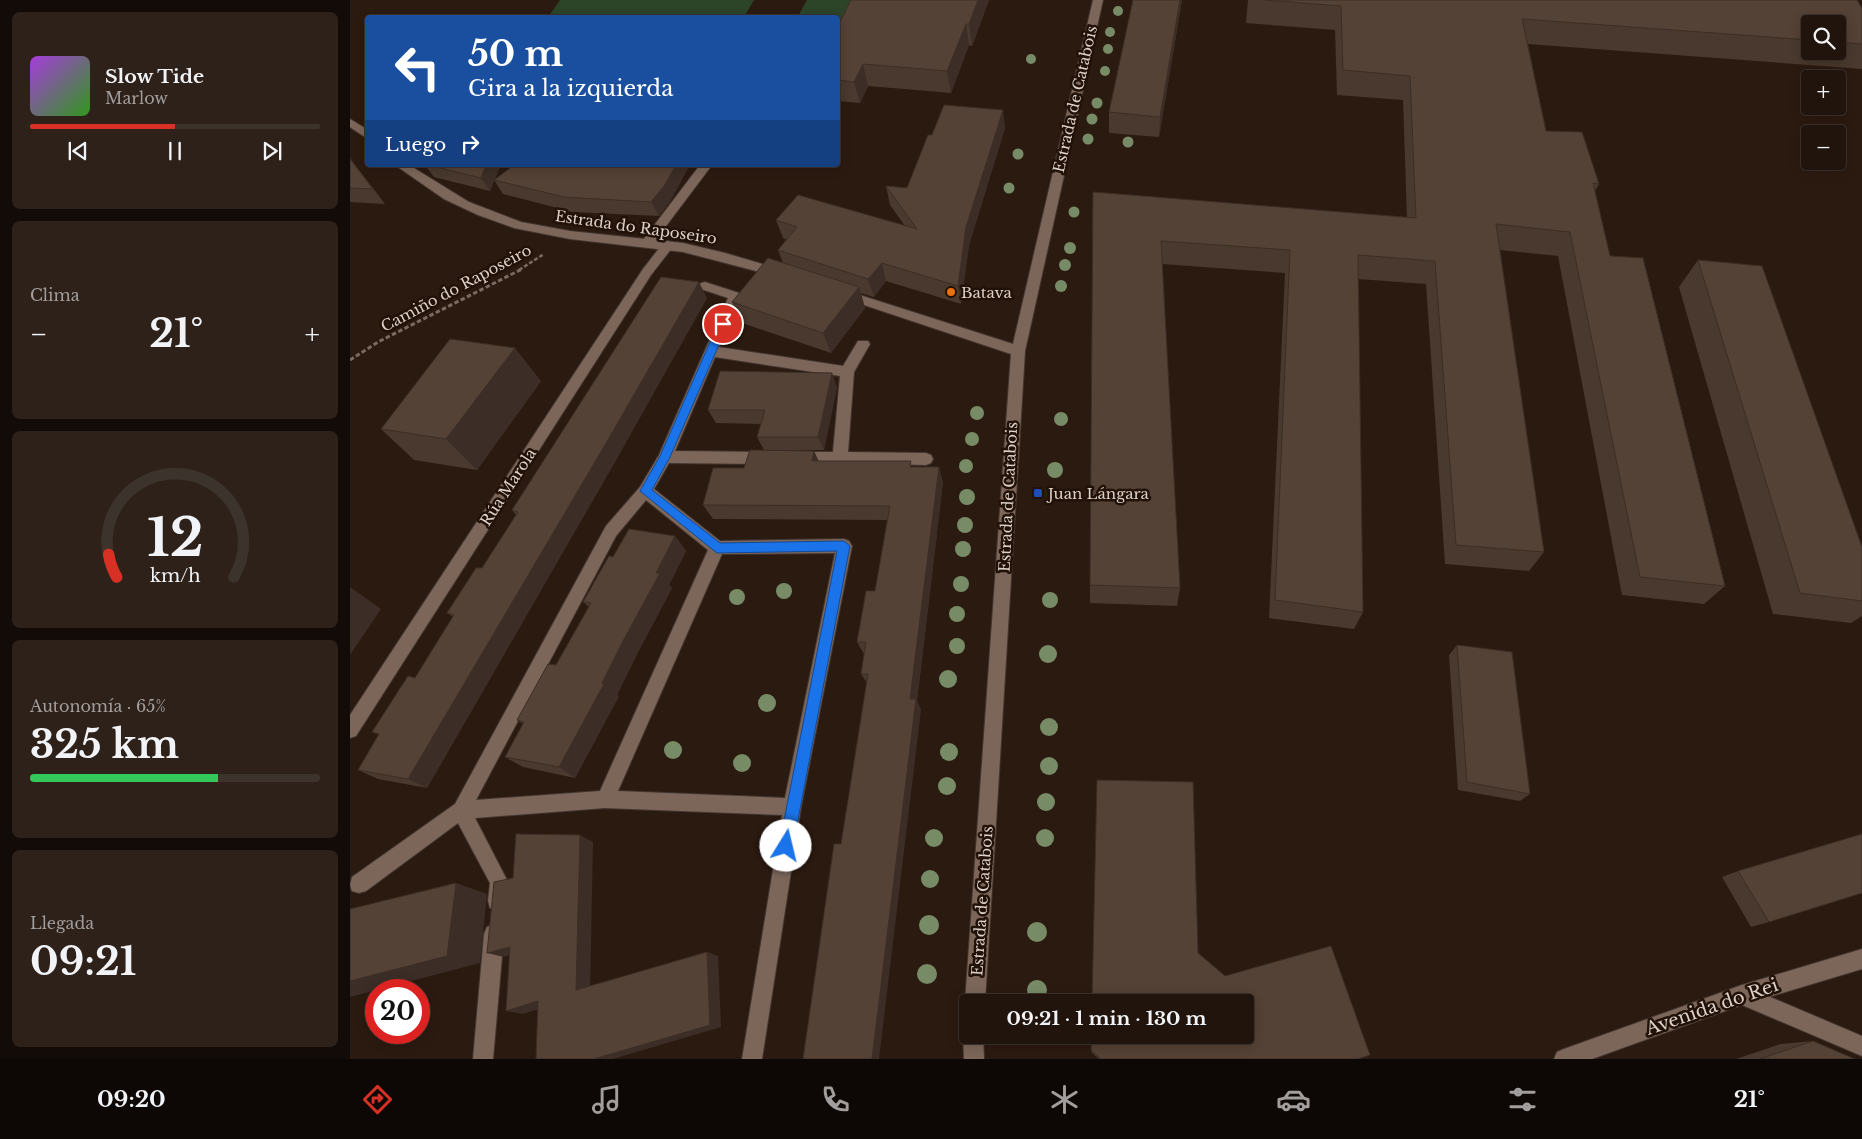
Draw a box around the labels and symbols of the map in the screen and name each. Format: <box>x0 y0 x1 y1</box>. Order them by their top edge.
street label: Estrada de Catabois <box>1049 23 1101 174</box>
street label: Estrada do Raposeiro <box>554 206 718 248</box>
street label: Camiño do Raposeiro <box>378 240 535 336</box>
place label: Batava <box>961 283 1012 302</box>
marker: Batava <box>945 286 957 298</box>
pin <box>702 303 744 345</box>
street label: Estrada de Catabois <box>995 421 1021 573</box>
street label: Rúa Marola <box>476 444 541 529</box>
place label: Juan Lángara <box>1046 484 1150 503</box>
marker: Juan Lángara <box>1032 487 1044 499</box>
position arrow <box>759 819 811 871</box>
street label: Estrada de Catabois <box>967 825 997 977</box>
street label: Avenida do Rei <box>1642 974 1781 1040</box>
speed limit sign: 20 <box>365 979 430 1044</box>

